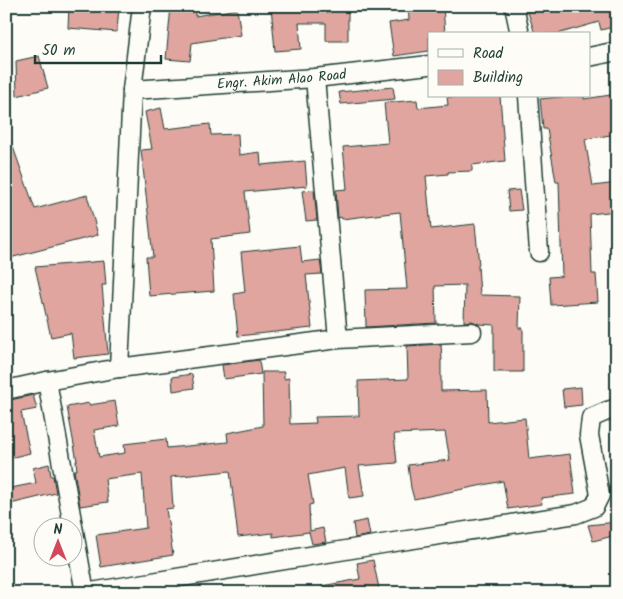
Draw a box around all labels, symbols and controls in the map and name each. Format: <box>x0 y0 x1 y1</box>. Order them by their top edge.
scale bar <box>35 32 161 64</box>
legend <box>428 32 590 98</box>
text: 50 m <box>42 39 76 63</box>
text: Road <box>473 42 504 66</box>
street label: Engr. Akim Alao Road <box>216 63 349 95</box>
text: Building <box>473 66 523 90</box>
north arrow <box>32 516 82 566</box>
text: N <box>54 519 63 541</box>

